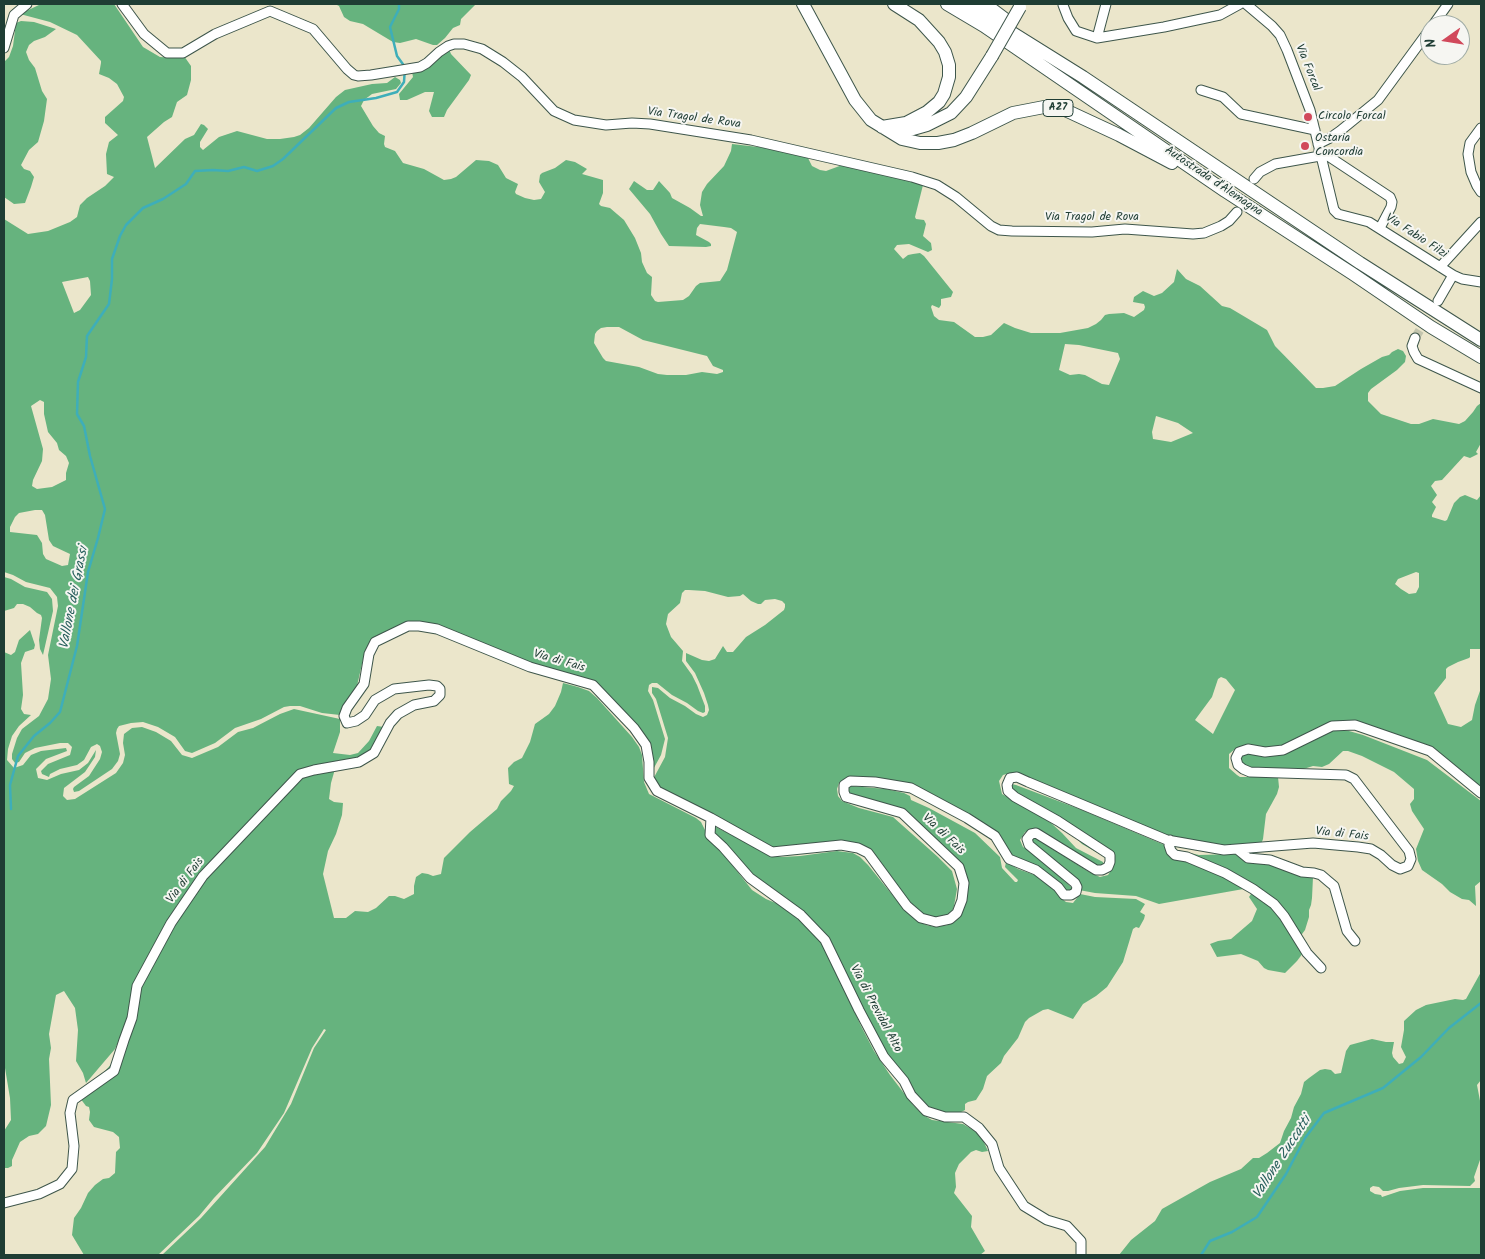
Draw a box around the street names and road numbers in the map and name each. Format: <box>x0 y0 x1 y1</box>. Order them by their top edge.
street label: Via Forcal <box>1291 42 1323 94</box>
road number: A27 <box>1043 100 1073 116</box>
street label: Via Tragol de Rova <box>646 105 742 133</box>
street label: Autostrada d'Alemagna <box>1161 144 1265 220</box>
street label: Via Tragol de Rova <box>1045 211 1139 225</box>
street label: Via Fabio Filzi <box>1382 212 1450 262</box>
street label: Via di Fais <box>531 648 587 676</box>
street label: Via di Fais <box>919 812 967 858</box>
street label: Via di Fais <box>1315 825 1369 845</box>
street label: Via di Fais <box>164 855 208 907</box>
street label: Via di Previdal Alto <box>846 963 904 1055</box>

